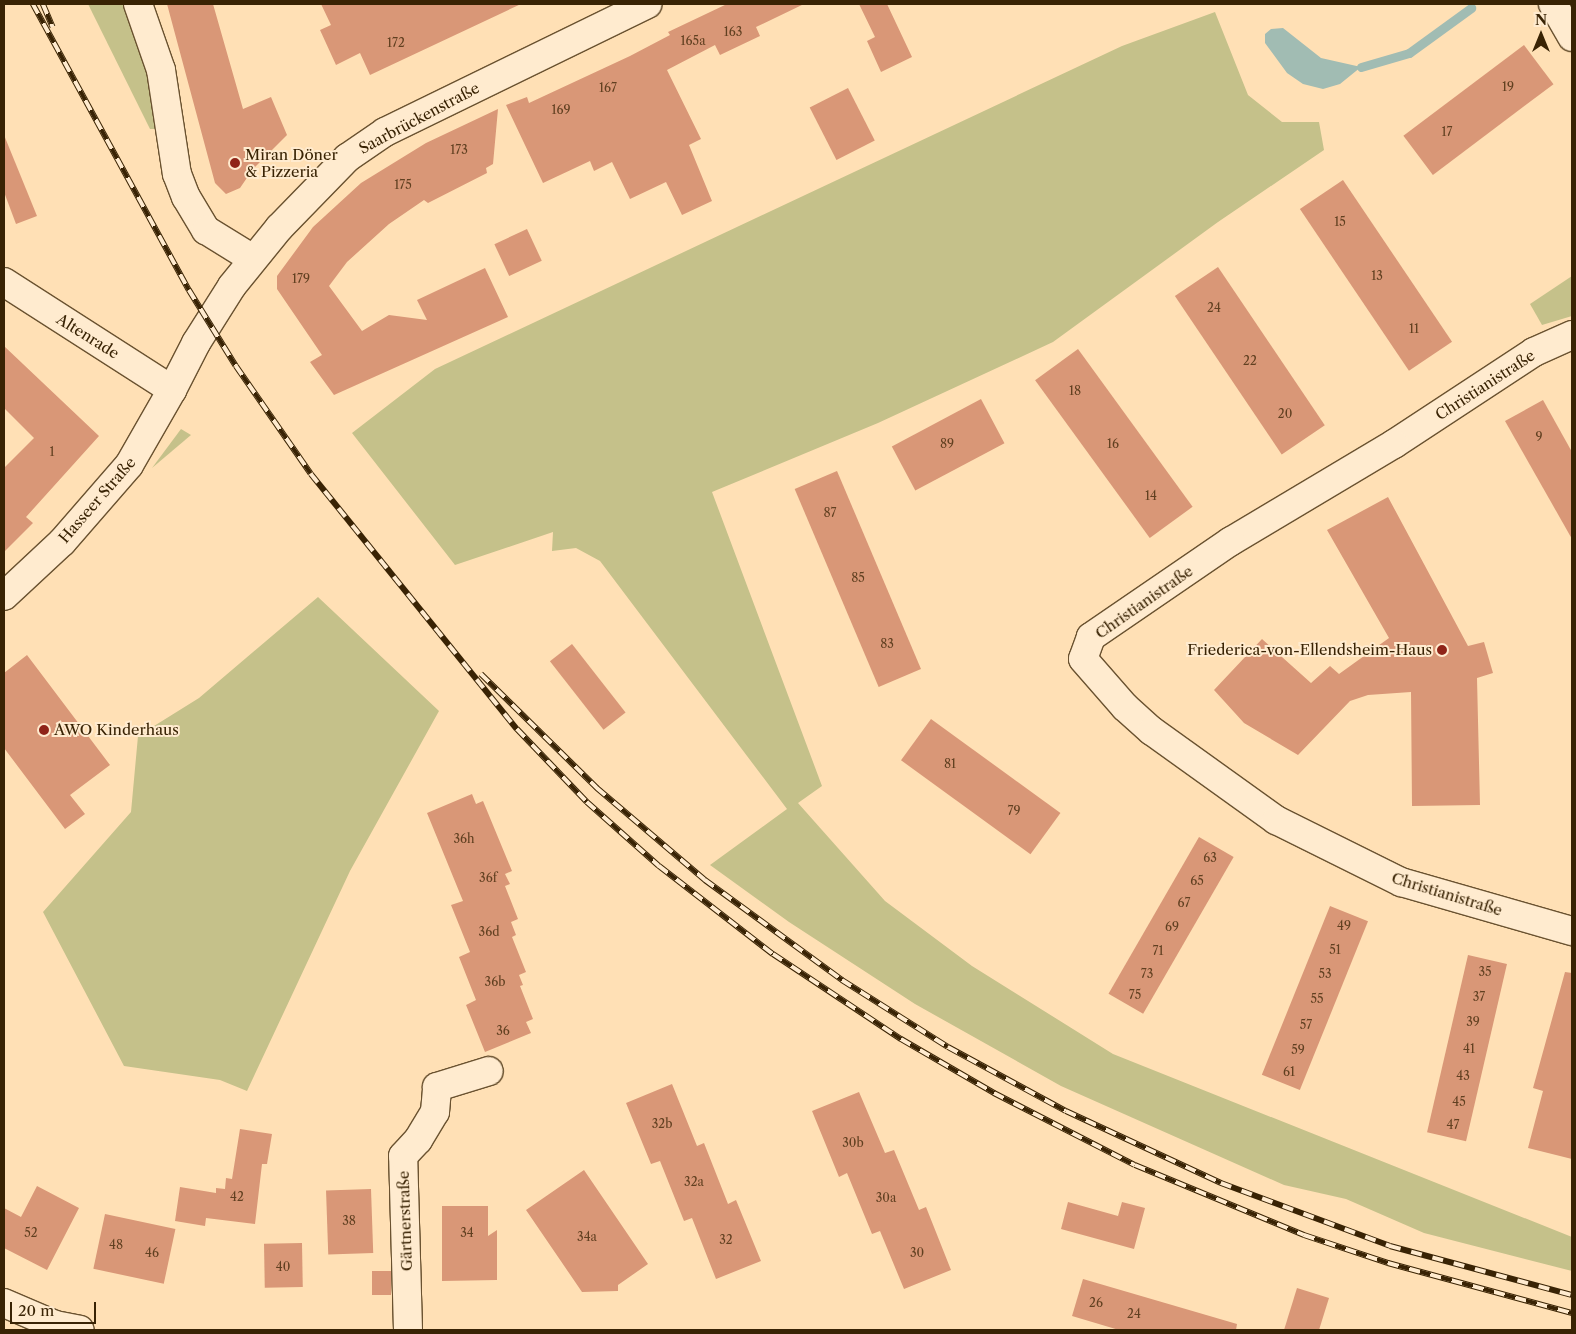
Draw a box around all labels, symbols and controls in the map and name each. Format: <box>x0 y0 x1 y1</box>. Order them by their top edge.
north arrow <box>1516 10 1566 60</box>
text: N <box>1535 11 1547 29</box>
house number: 163 <box>724 25 742 39</box>
house number: 165a <box>681 34 705 48</box>
house number: 172 <box>387 36 405 50</box>
street label: Saarbrückenstraße <box>356 79 482 157</box>
house number: 19 <box>1502 80 1514 94</box>
house number: 167 <box>599 81 617 95</box>
house number: 169 <box>551 103 571 117</box>
house number: 17 <box>1442 125 1452 139</box>
house number: 173 <box>450 143 468 157</box>
place label: Miran Döner & Pizzeria <box>245 145 338 180</box>
marker: Miran Döner & Pizzeria <box>229 157 241 169</box>
house number: 175 <box>394 178 412 192</box>
house number: 15 <box>1334 215 1346 229</box>
house number: 13 <box>1371 269 1383 283</box>
house number: 179 <box>292 272 310 286</box>
house number: 24 <box>1207 301 1221 315</box>
street label: Altenrade <box>53 310 123 362</box>
house number: 11 <box>1409 322 1419 336</box>
street label: Christianistraße <box>1432 346 1538 424</box>
house number: 22 <box>1243 354 1257 368</box>
house number: 18 <box>1069 384 1081 398</box>
house number: 20 <box>1278 407 1292 421</box>
house number: 9 <box>1535 430 1543 444</box>
house number: 89 <box>940 437 954 451</box>
house number: 16 <box>1107 437 1119 451</box>
house number: 1 <box>49 445 55 459</box>
street label: Hasseer Straße <box>55 453 139 547</box>
house number: 14 <box>1145 489 1157 503</box>
house number: 87 <box>823 506 837 520</box>
street label: Christianistraße <box>1092 562 1196 642</box>
house number: 85 <box>851 571 865 585</box>
house number: 83 <box>880 637 894 651</box>
place label: Friederica-von-Ellendsheim-Haus <box>1187 641 1432 659</box>
marker: Friederica-von-Ellendsheim-Haus <box>1436 644 1448 656</box>
place label: AWO Kinderhaus <box>54 721 179 739</box>
marker: AWO Kinderhaus <box>38 724 50 736</box>
house number: 81 <box>944 757 956 771</box>
house number: 79 <box>1008 804 1020 818</box>
house number: 36h <box>453 832 475 846</box>
house number: 63 <box>1203 851 1217 865</box>
street label: Christianistraße <box>1390 869 1504 919</box>
house number: 36f <box>479 871 497 885</box>
house number: 65 <box>1190 874 1204 888</box>
house number: 67 <box>1178 896 1190 910</box>
house number: 49 <box>1337 919 1351 933</box>
house number: 69 <box>1165 920 1179 934</box>
house number: 36d <box>479 925 499 939</box>
house number: 51 <box>1329 943 1341 957</box>
house number: 71 <box>1153 944 1163 958</box>
house number: 35 <box>1478 965 1492 979</box>
house number: 73 <box>1141 967 1153 981</box>
house number: 53 <box>1318 967 1332 981</box>
house number: 36b <box>485 975 505 989</box>
house number: 75 <box>1129 988 1141 1002</box>
house number: 37 <box>1473 990 1485 1004</box>
house number: 55 <box>1310 992 1324 1006</box>
house number: 39 <box>1466 1015 1480 1029</box>
house number: 57 <box>1300 1018 1312 1032</box>
house number: 36 <box>496 1024 510 1038</box>
house number: 41 <box>1463 1042 1475 1056</box>
house number: 59 <box>1291 1043 1305 1057</box>
house number: 61 <box>1283 1065 1295 1079</box>
house number: 43 <box>1456 1069 1470 1083</box>
house number: 45 <box>1452 1095 1466 1109</box>
house number: 32b <box>652 1117 672 1131</box>
house number: 47 <box>1447 1118 1459 1132</box>
house number: 30b <box>842 1136 864 1150</box>
street label: Gärtnerstraße <box>394 1170 416 1272</box>
house number: 32a <box>684 1175 704 1189</box>
house number: 42 <box>230 1190 244 1204</box>
house number: 30a <box>876 1191 896 1205</box>
house number: 38 <box>342 1214 356 1228</box>
house number: 52 <box>24 1226 38 1240</box>
house number: 34 <box>460 1226 474 1240</box>
house number: 34a <box>577 1230 597 1244</box>
house number: 32 <box>719 1233 733 1247</box>
house number: 48 <box>109 1238 123 1252</box>
house number: 46 <box>145 1246 159 1260</box>
house number: 30 <box>910 1246 924 1260</box>
house number: 40 <box>276 1260 290 1274</box>
scale bar <box>12 1292 99 1324</box>
house number: 26 <box>1089 1296 1103 1310</box>
text: 20 m <box>18 1301 54 1320</box>
house number: 24 <box>1127 1307 1141 1321</box>

